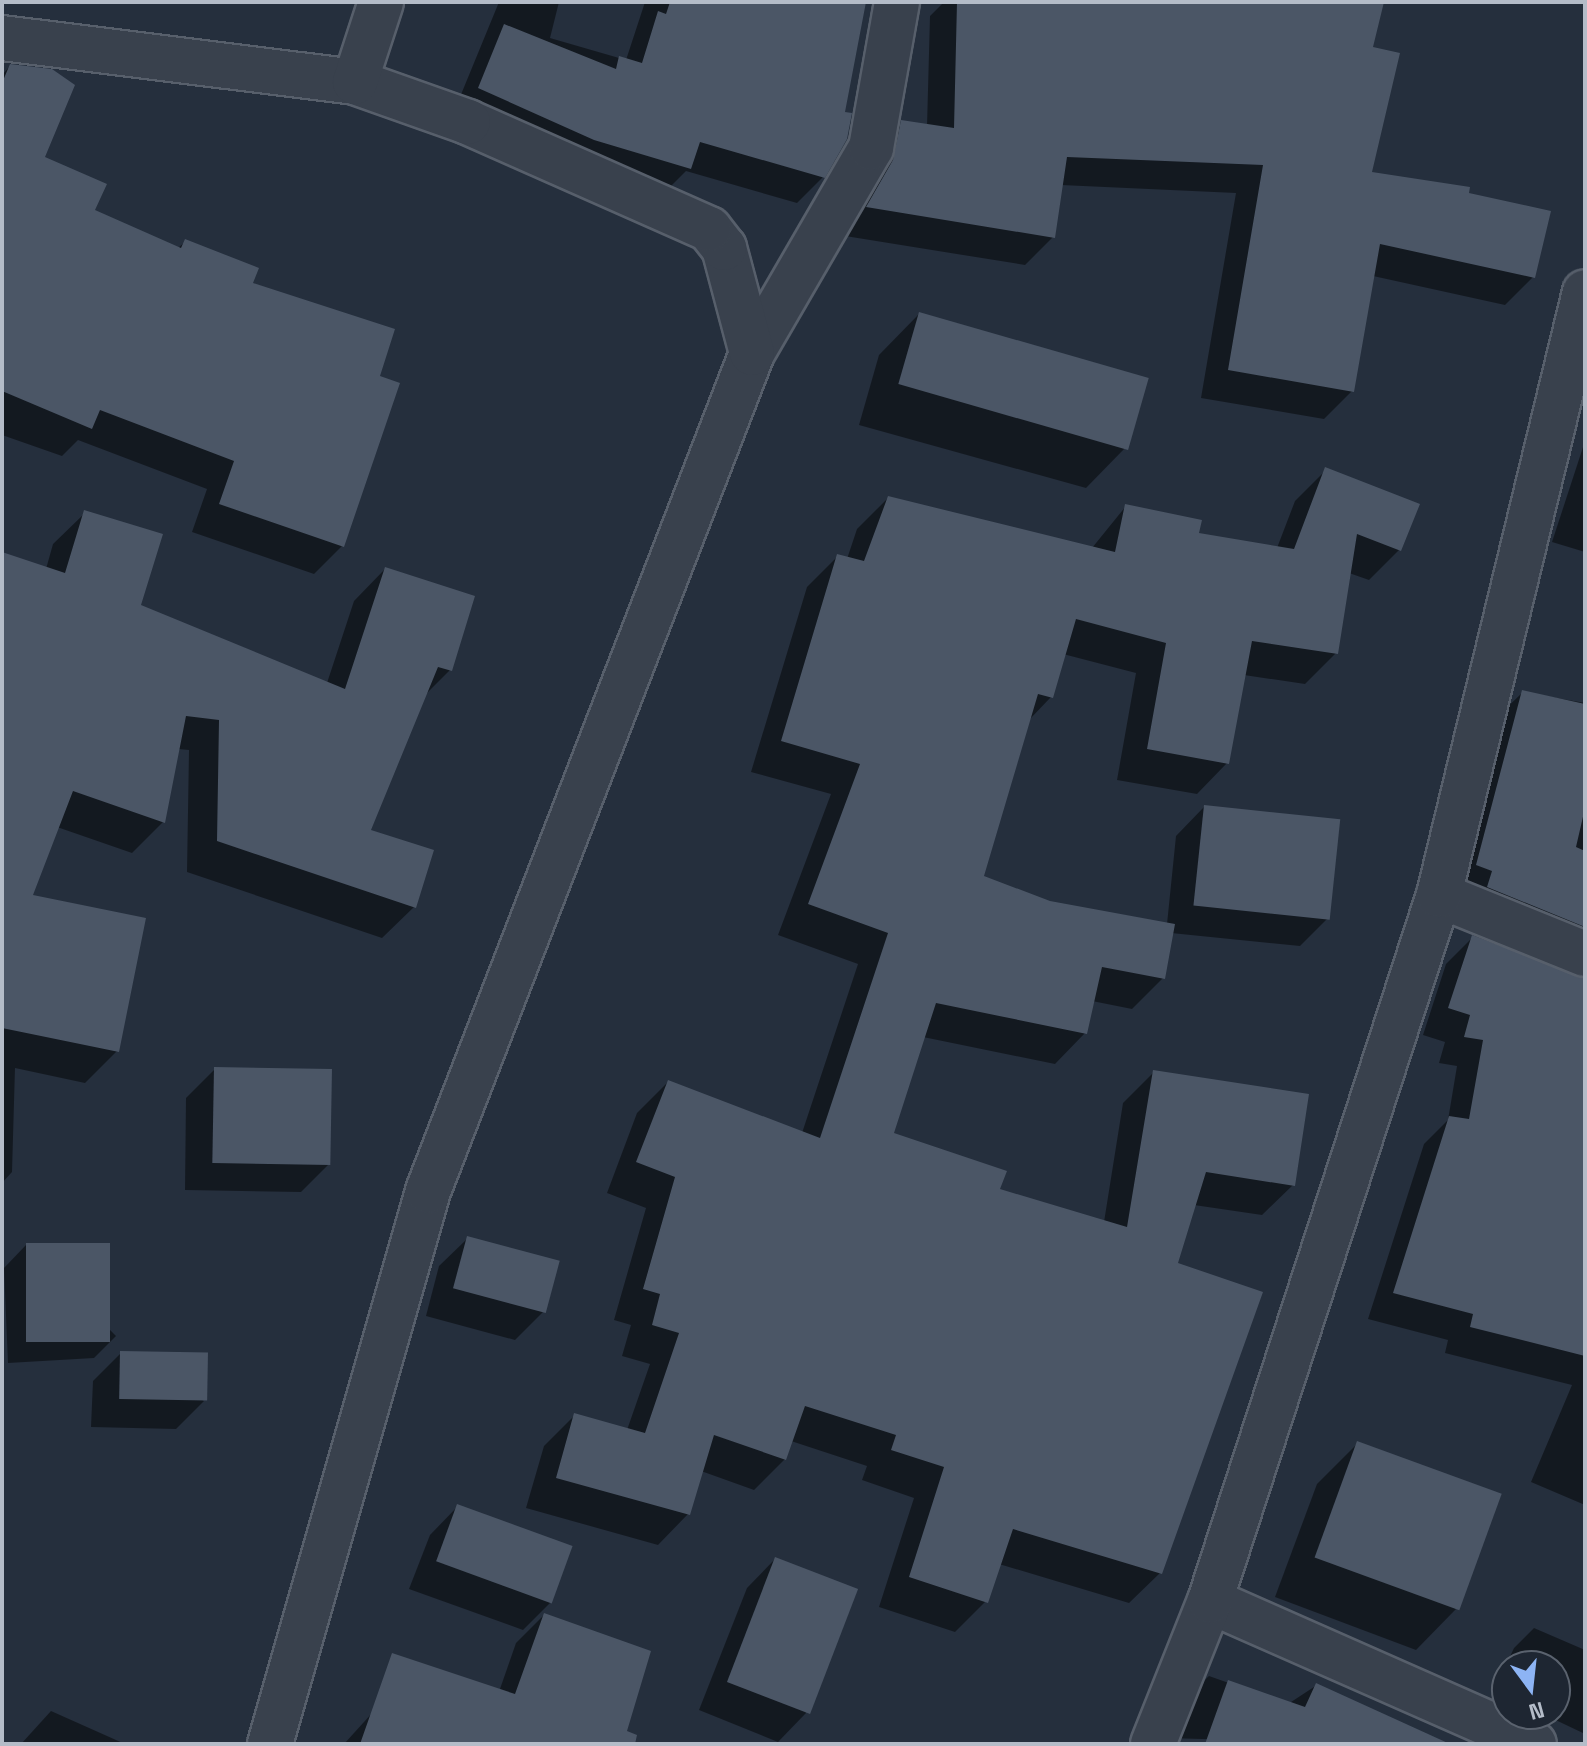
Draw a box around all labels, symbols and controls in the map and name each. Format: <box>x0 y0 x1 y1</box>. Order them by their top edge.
north arrow <box>1491 1650 1571 1730</box>
text: N <box>1526 1696 1547 1727</box>

